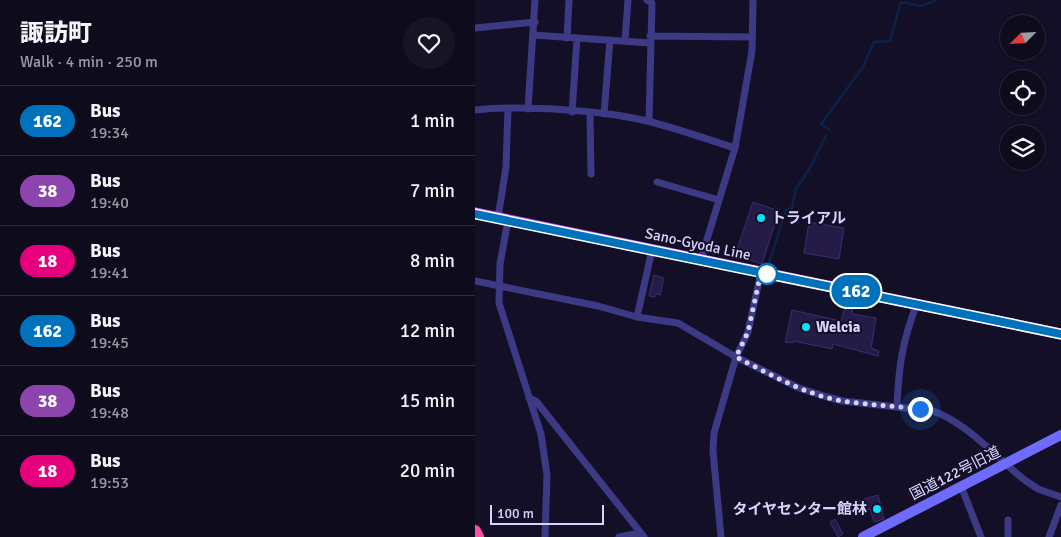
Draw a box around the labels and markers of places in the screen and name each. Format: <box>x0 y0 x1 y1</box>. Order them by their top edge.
place label: トライアル <box>771 209 846 227</box>
marker: トライアル <box>755 212 767 224</box>
unlabelled marker <box>756 263 778 285</box>
place label: Welcia <box>816 318 861 336</box>
marker: Welcia <box>800 321 812 333</box>
place label: タイヤセンター館林 <box>732 500 867 518</box>
marker: タイヤセンター館林 <box>871 503 883 515</box>

